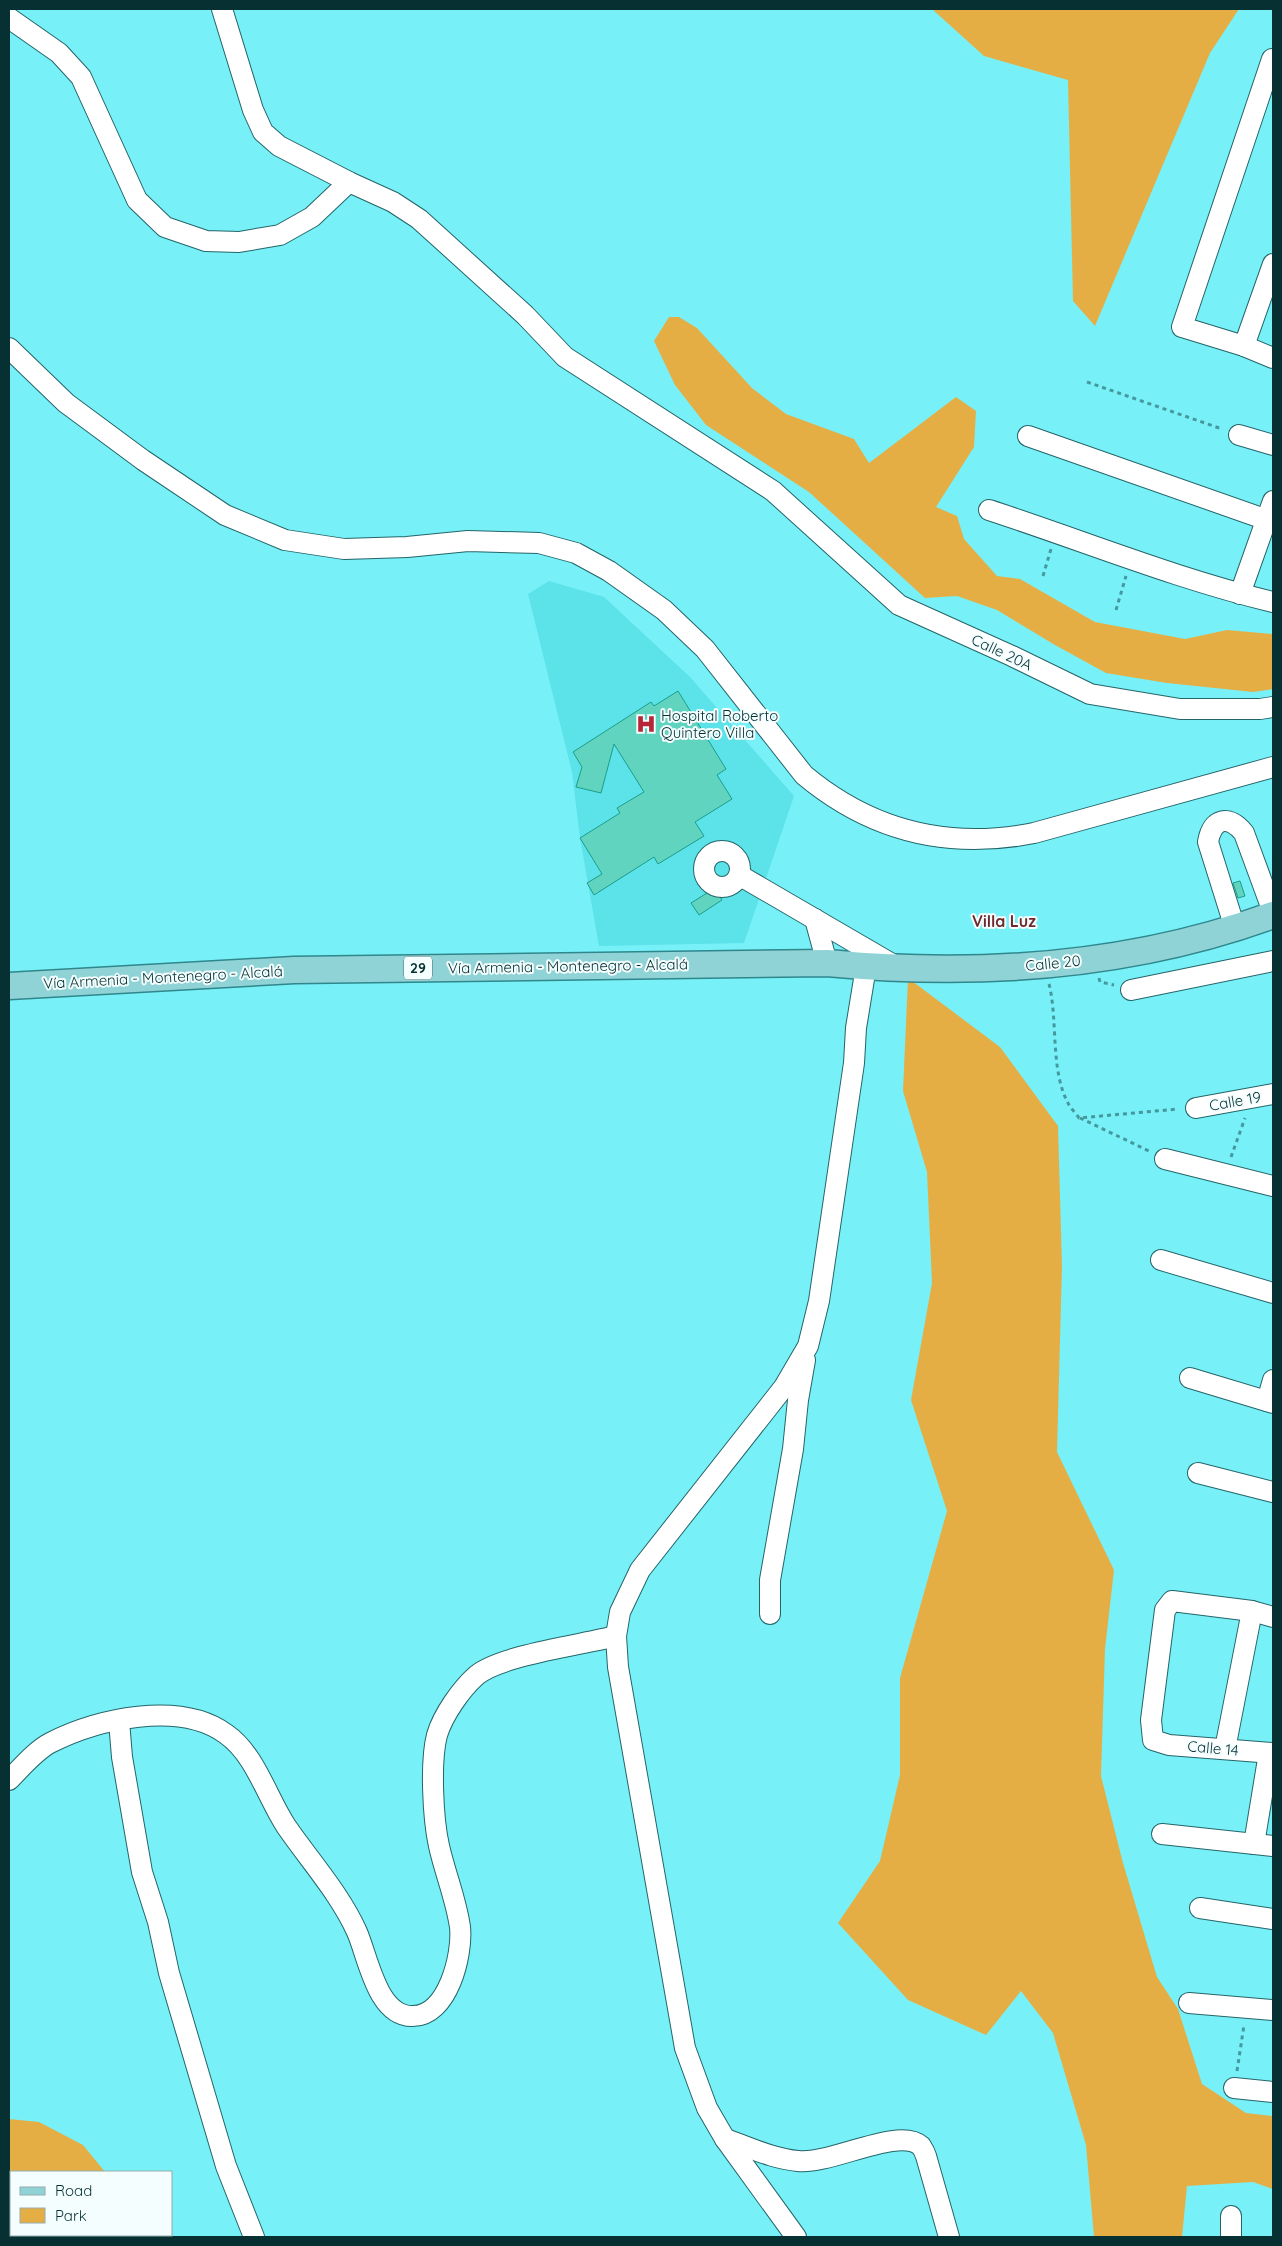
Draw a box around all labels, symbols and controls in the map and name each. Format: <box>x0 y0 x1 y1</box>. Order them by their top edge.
street label: Calle 20A <box>968 630 1036 674</box>
place label: Hospital Roberto Quintero Villa <box>661 706 778 742</box>
hospital icon: Hospital Roberto Quintero Villa <box>635 713 657 735</box>
district label: Villa Luz <box>972 911 1036 931</box>
street label: Calle 20 <box>1024 951 1082 975</box>
street label: Vía Armenia - Montenegro - Alcalá <box>448 954 688 978</box>
road number: 29 <box>404 956 432 980</box>
street label: Vía Armenia - Montenegro - Alcalá <box>43 961 283 993</box>
street label: Calle 19 <box>1208 1087 1262 1115</box>
street label: Calle 14 <box>1187 1736 1240 1760</box>
legend <box>10 2171 172 2236</box>
text: Road <box>55 2181 92 2200</box>
text: Park <box>55 2206 87 2225</box>

